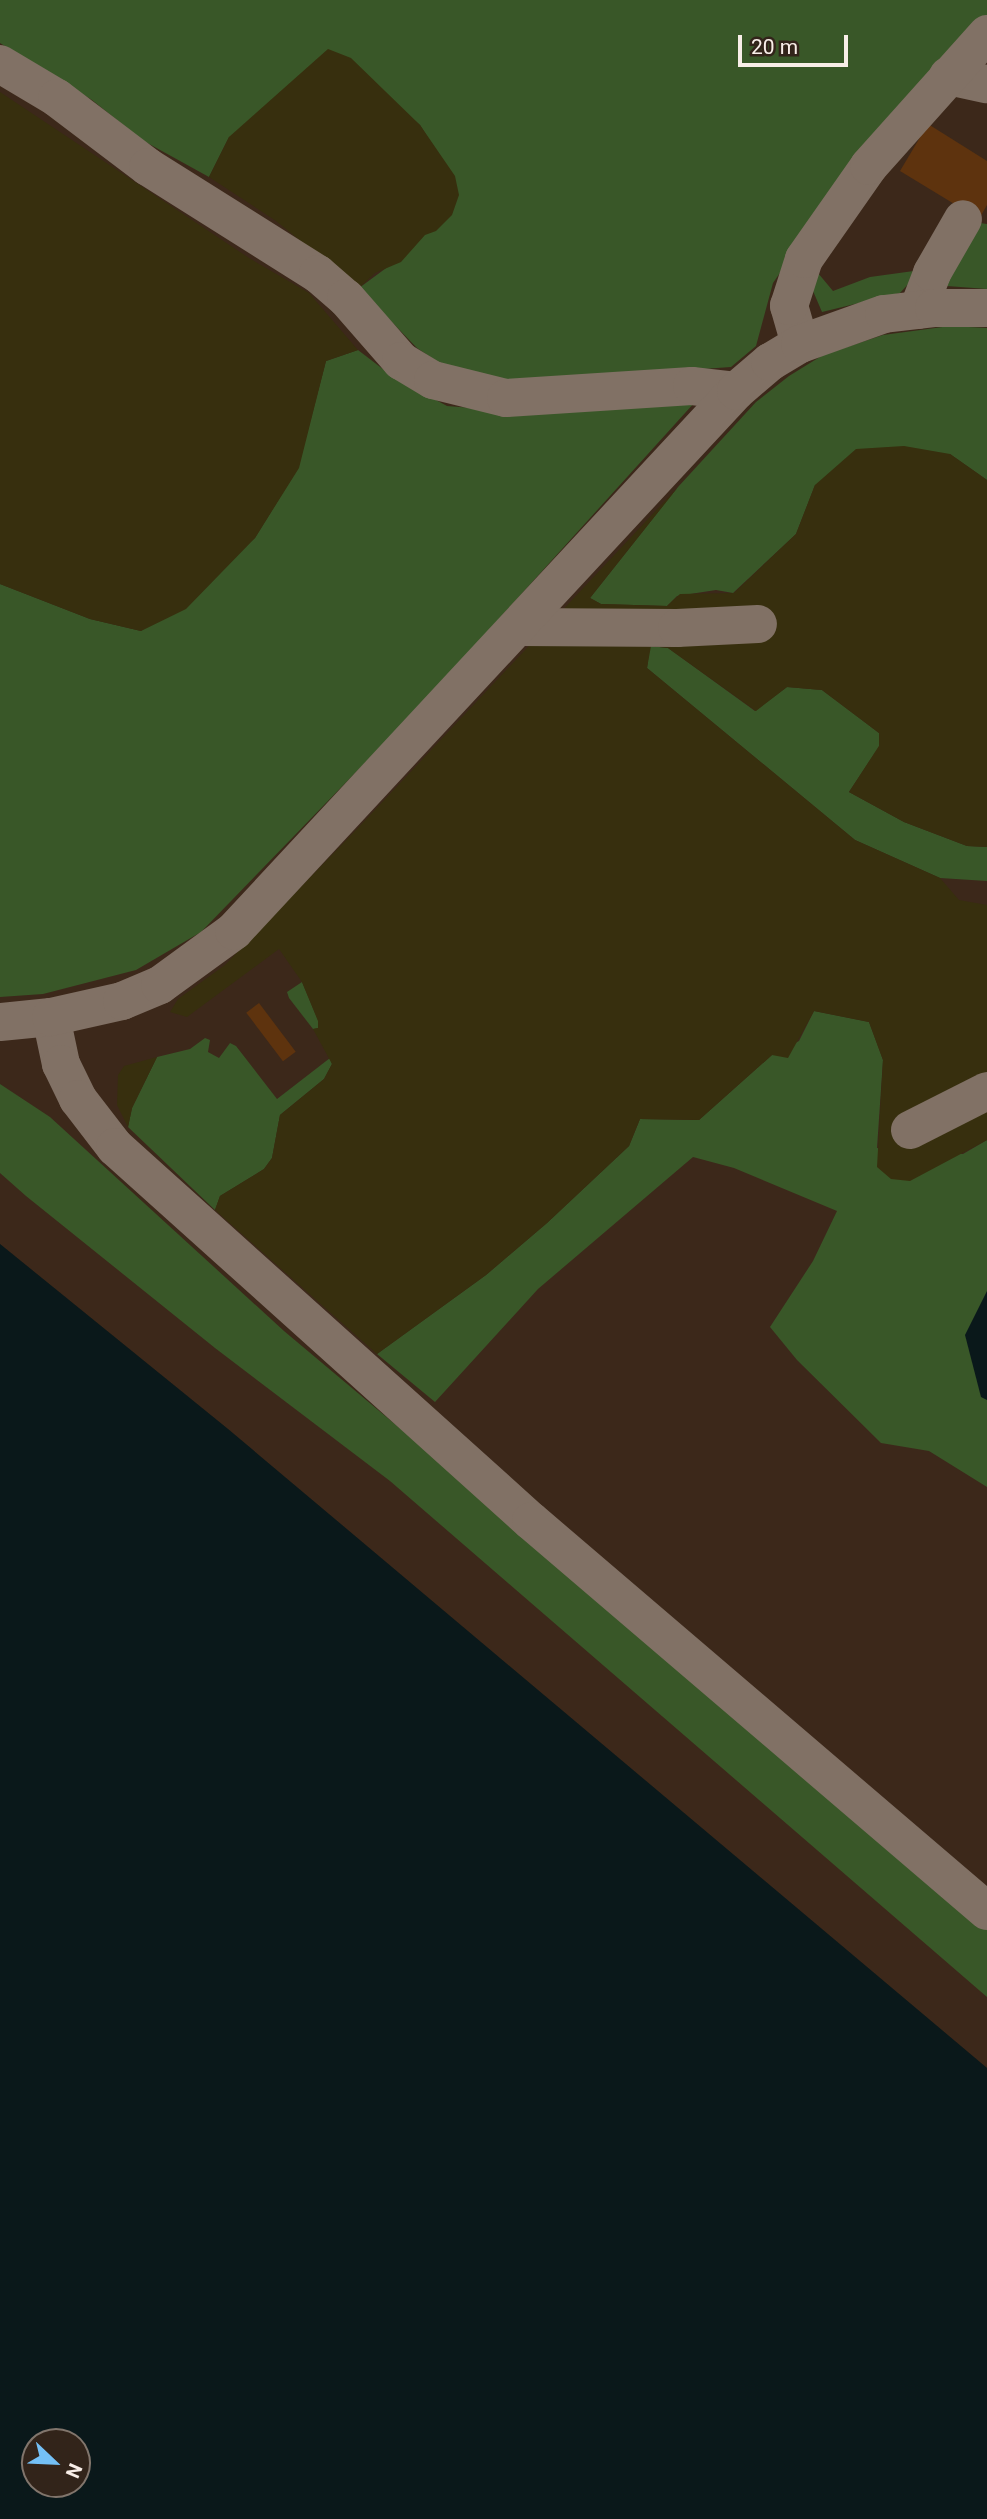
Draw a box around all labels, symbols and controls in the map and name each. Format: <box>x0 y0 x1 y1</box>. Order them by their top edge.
scale bar <box>742 21 852 65</box>
text: 20 m <box>751 35 798 59</box>
north arrow <box>21 2428 91 2498</box>
text: N <box>61 2460 87 2481</box>

